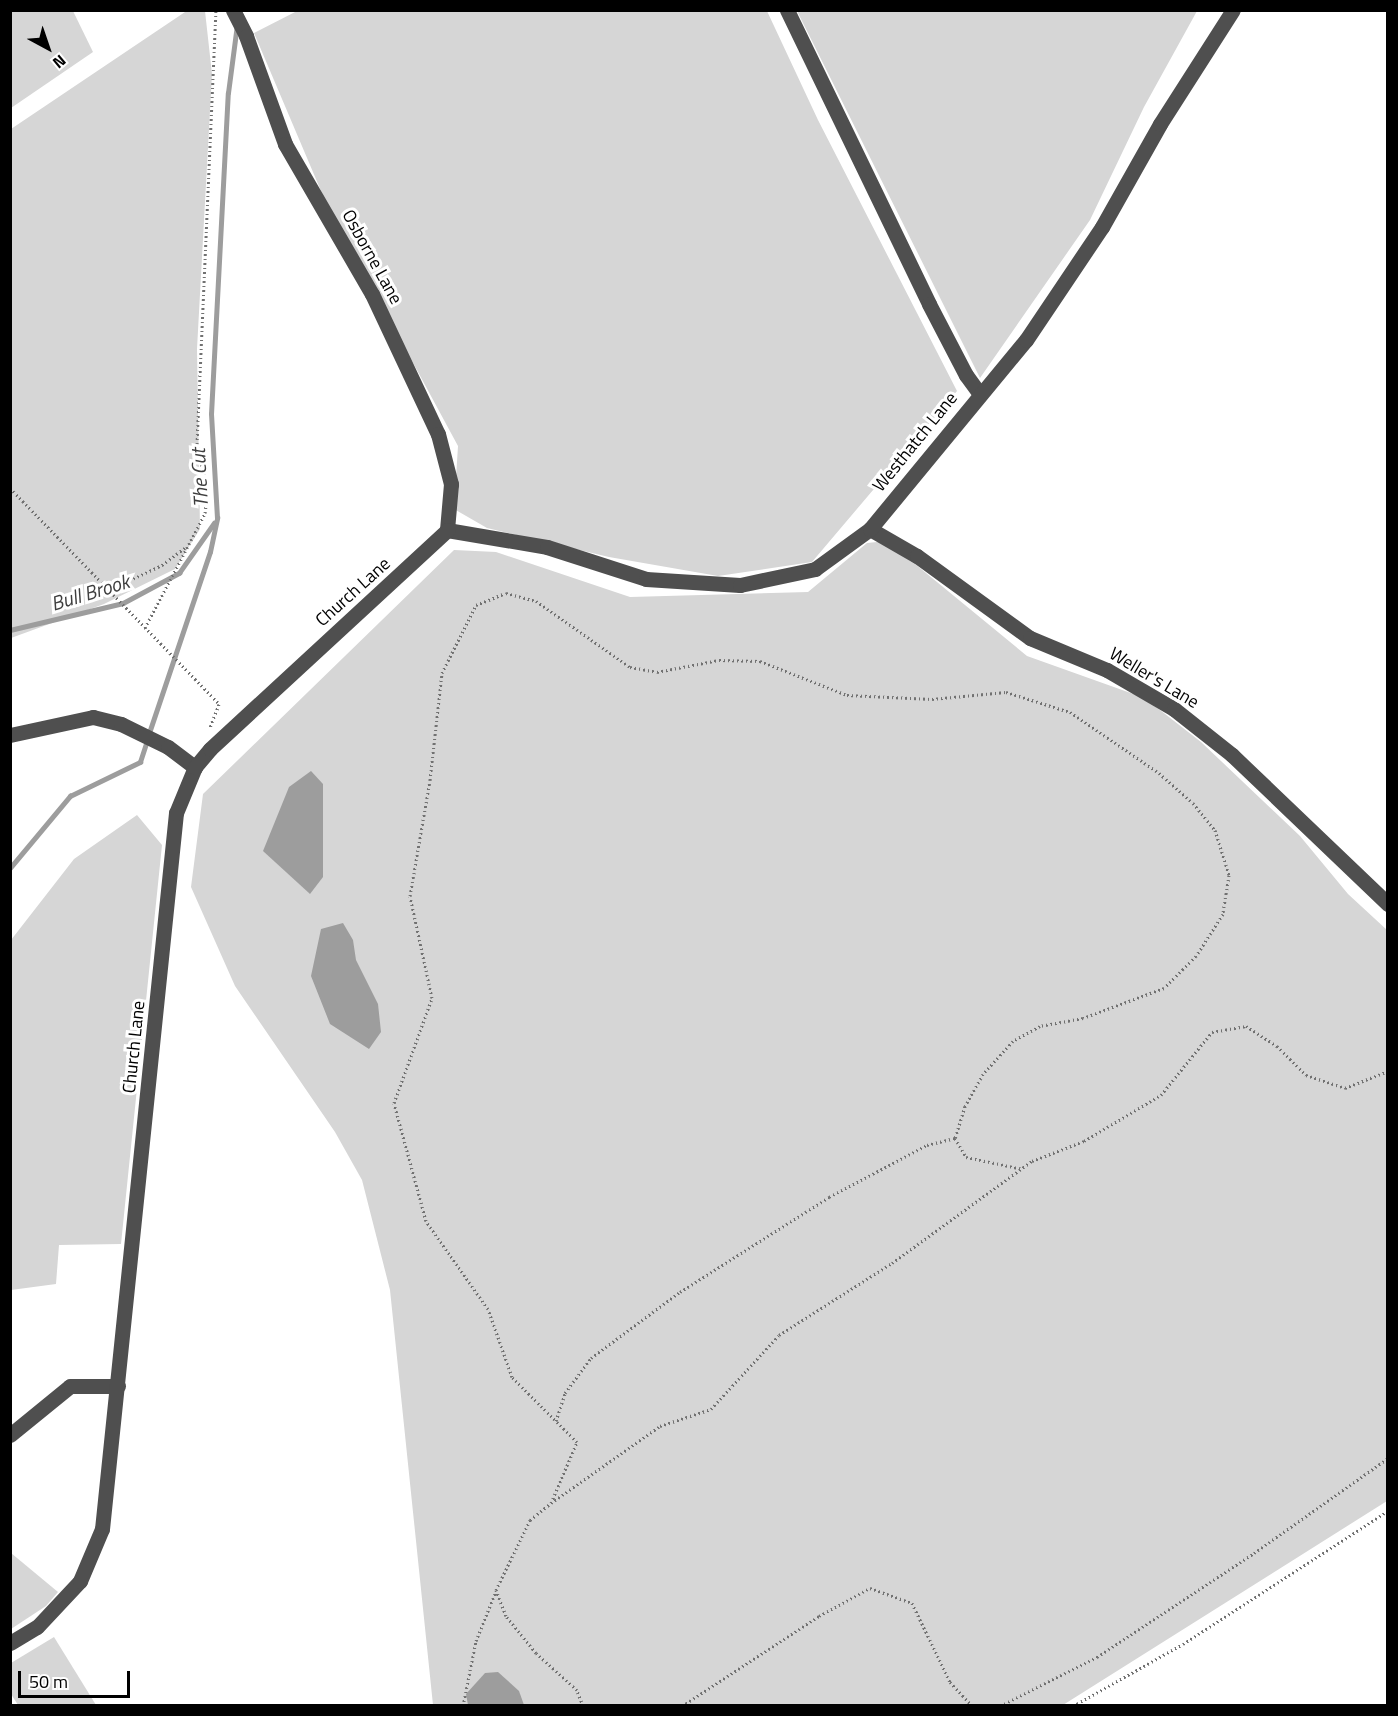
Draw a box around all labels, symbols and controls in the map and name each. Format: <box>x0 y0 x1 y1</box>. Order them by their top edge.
north arrow <box>18 18 78 78</box>
text: N <box>48 49 72 75</box>
street label: Osborne Lane <box>337 206 407 308</box>
street label: Westhatch Lane <box>868 388 962 496</box>
water label: The Cut <box>185 448 213 508</box>
street label: Church Lane <box>311 553 395 631</box>
water label: Bull Brook <box>48 569 132 615</box>
street label: Weller's Lane <box>1105 643 1203 713</box>
street label: Church Lane <box>118 1000 150 1094</box>
scale bar <box>21 1659 134 1697</box>
text: 50 m <box>29 1668 68 1695</box>

